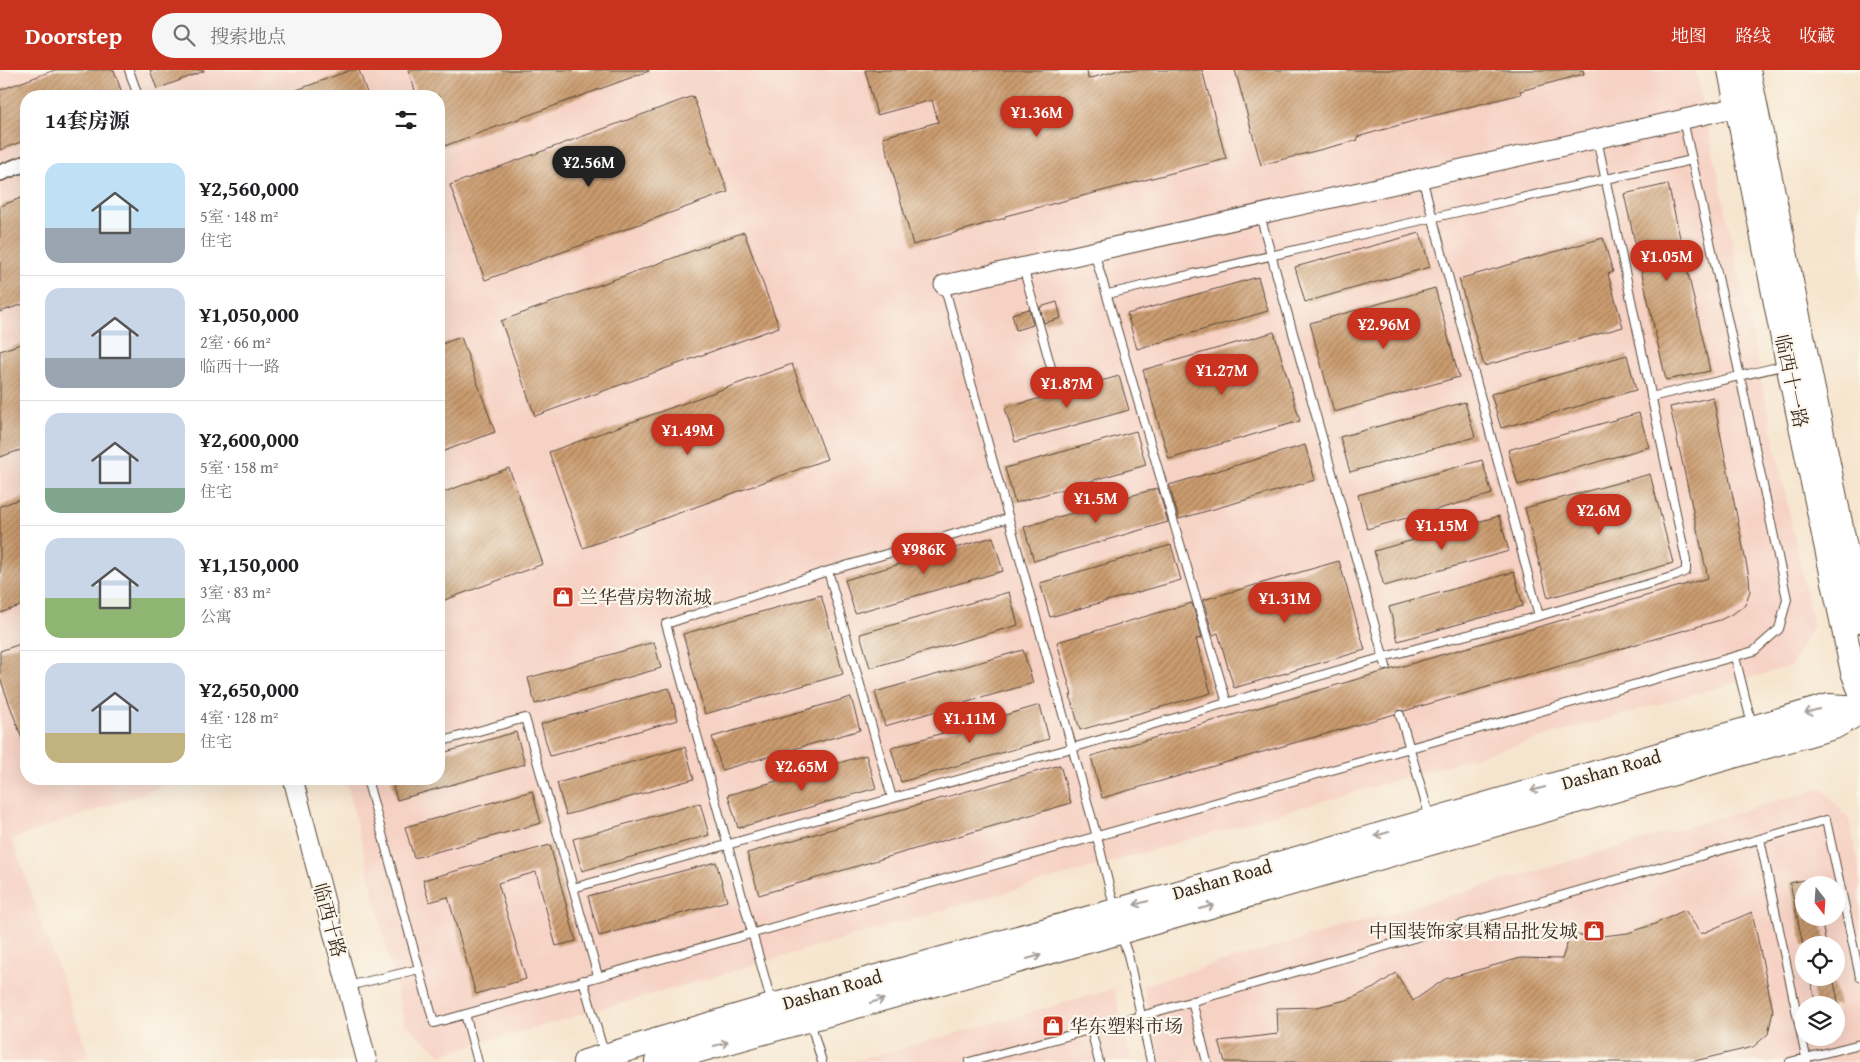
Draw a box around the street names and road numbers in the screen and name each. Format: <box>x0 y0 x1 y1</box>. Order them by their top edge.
street label: 临西十一路 <box>1768 332 1816 430</box>
street label: Dashan Road <box>1558 741 1665 797</box>
street label: Dashan Road <box>1169 851 1276 907</box>
street label: 临西十路 <box>307 880 353 960</box>
street label: Dashan Road <box>779 961 886 1017</box>

